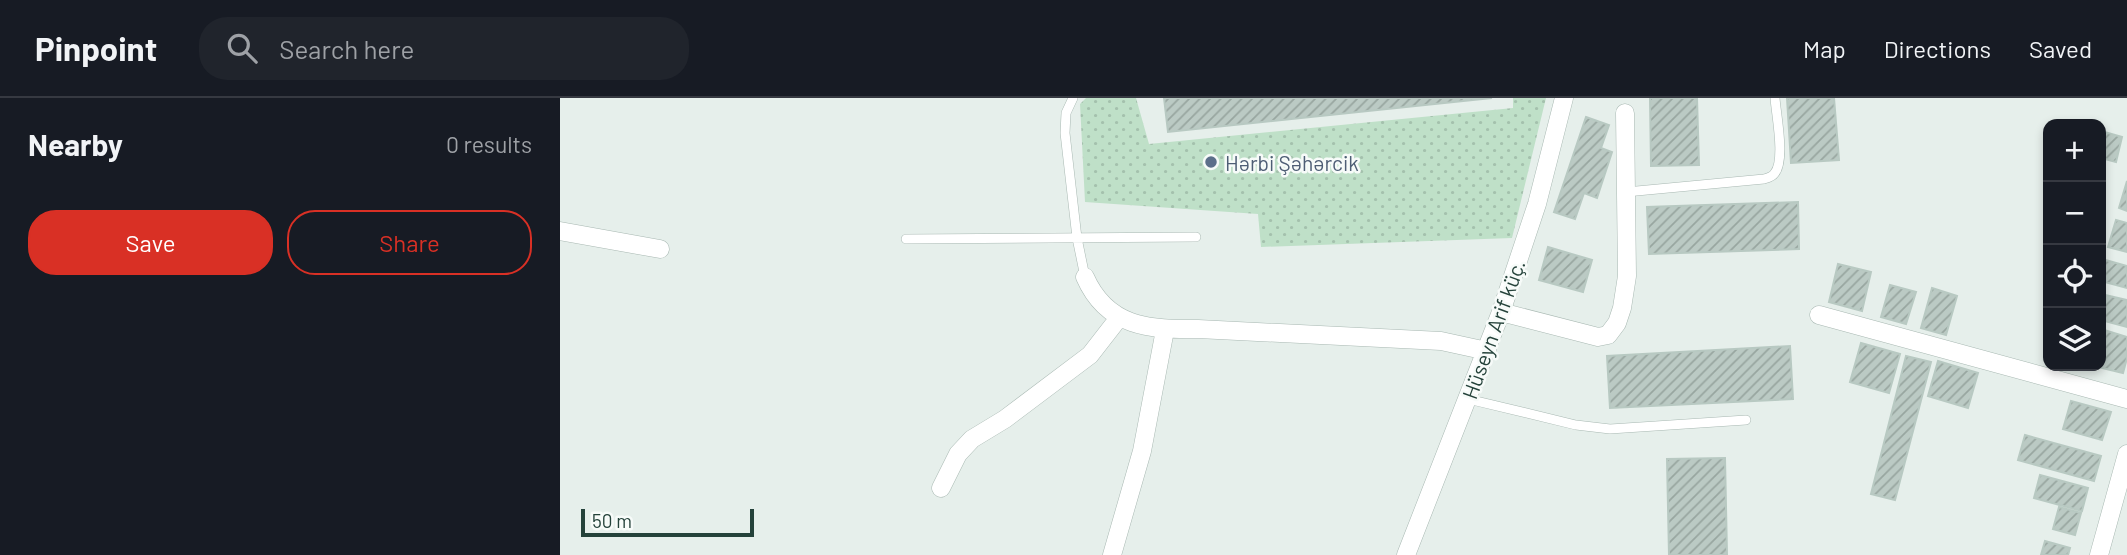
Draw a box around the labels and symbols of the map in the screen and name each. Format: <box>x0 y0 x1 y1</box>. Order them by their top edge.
place label: Hərbi Şəhərcik <box>1225 150 1359 175</box>
marker: Hərbi Şəhərcik <box>1203 154 1219 170</box>
street label: Hüseyn Arif küç. <box>1456 256 1530 402</box>
scale bar <box>581 506 754 538</box>

